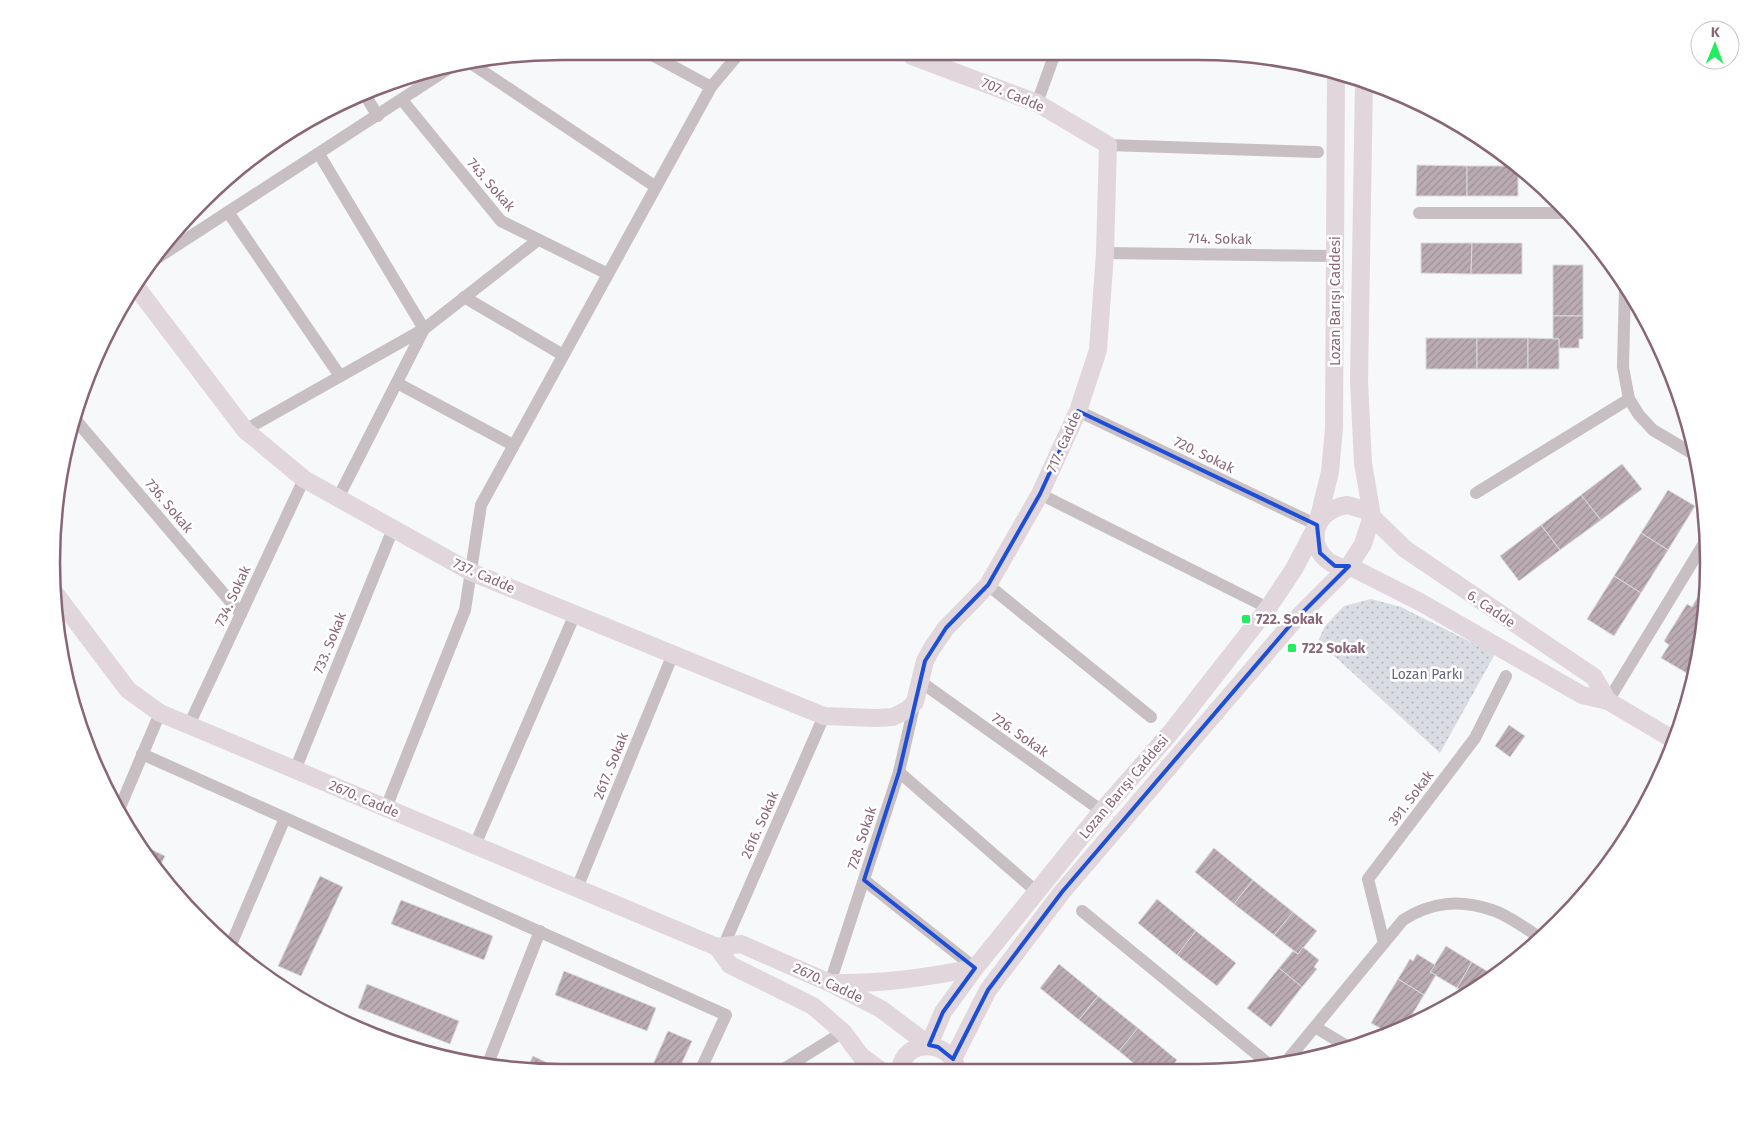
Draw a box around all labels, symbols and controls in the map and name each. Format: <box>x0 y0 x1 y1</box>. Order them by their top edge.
north arrow <box>1690 20 1740 70</box>
text: K <box>1711 24 1721 41</box>
street label: 707. Cadde <box>979 74 1047 116</box>
street label: 743. Sokak <box>463 155 519 216</box>
street label: 714. Sokak <box>1188 230 1253 248</box>
street label: Lozan Barışı Caddesi <box>1327 236 1344 366</box>
street label: 717. Cadde <box>1043 409 1085 475</box>
street label: 720. Sokak <box>1171 433 1238 477</box>
street label: 736. Sokak <box>142 476 197 537</box>
street label: 737. Cadde <box>450 555 518 597</box>
street label: 734. Sokak <box>212 562 255 629</box>
street label: 6. Cadde <box>1464 587 1518 631</box>
street label: 733. Sokak <box>310 609 350 676</box>
place label: 722. Sokak <box>1256 611 1323 628</box>
marker: 722. Sokak <box>1240 613 1252 625</box>
place label: 722 Sokak <box>1302 640 1366 657</box>
marker: 722 Sokak <box>1286 642 1298 654</box>
park label: Lozan Parkı <box>1391 666 1463 683</box>
street label: 726. Sokak <box>988 709 1052 761</box>
street label: 2617. Sokak <box>590 729 632 802</box>
street label: Lozan Barışı Caddesi <box>1076 732 1172 842</box>
street label: 391. Sokak <box>1385 766 1438 829</box>
street label: 2670. Cadde <box>326 777 402 821</box>
street label: 2616. Sokak <box>738 788 783 861</box>
street label: 728. Sokak <box>844 804 880 872</box>
street label: 2670. Cadde <box>791 960 865 1006</box>

